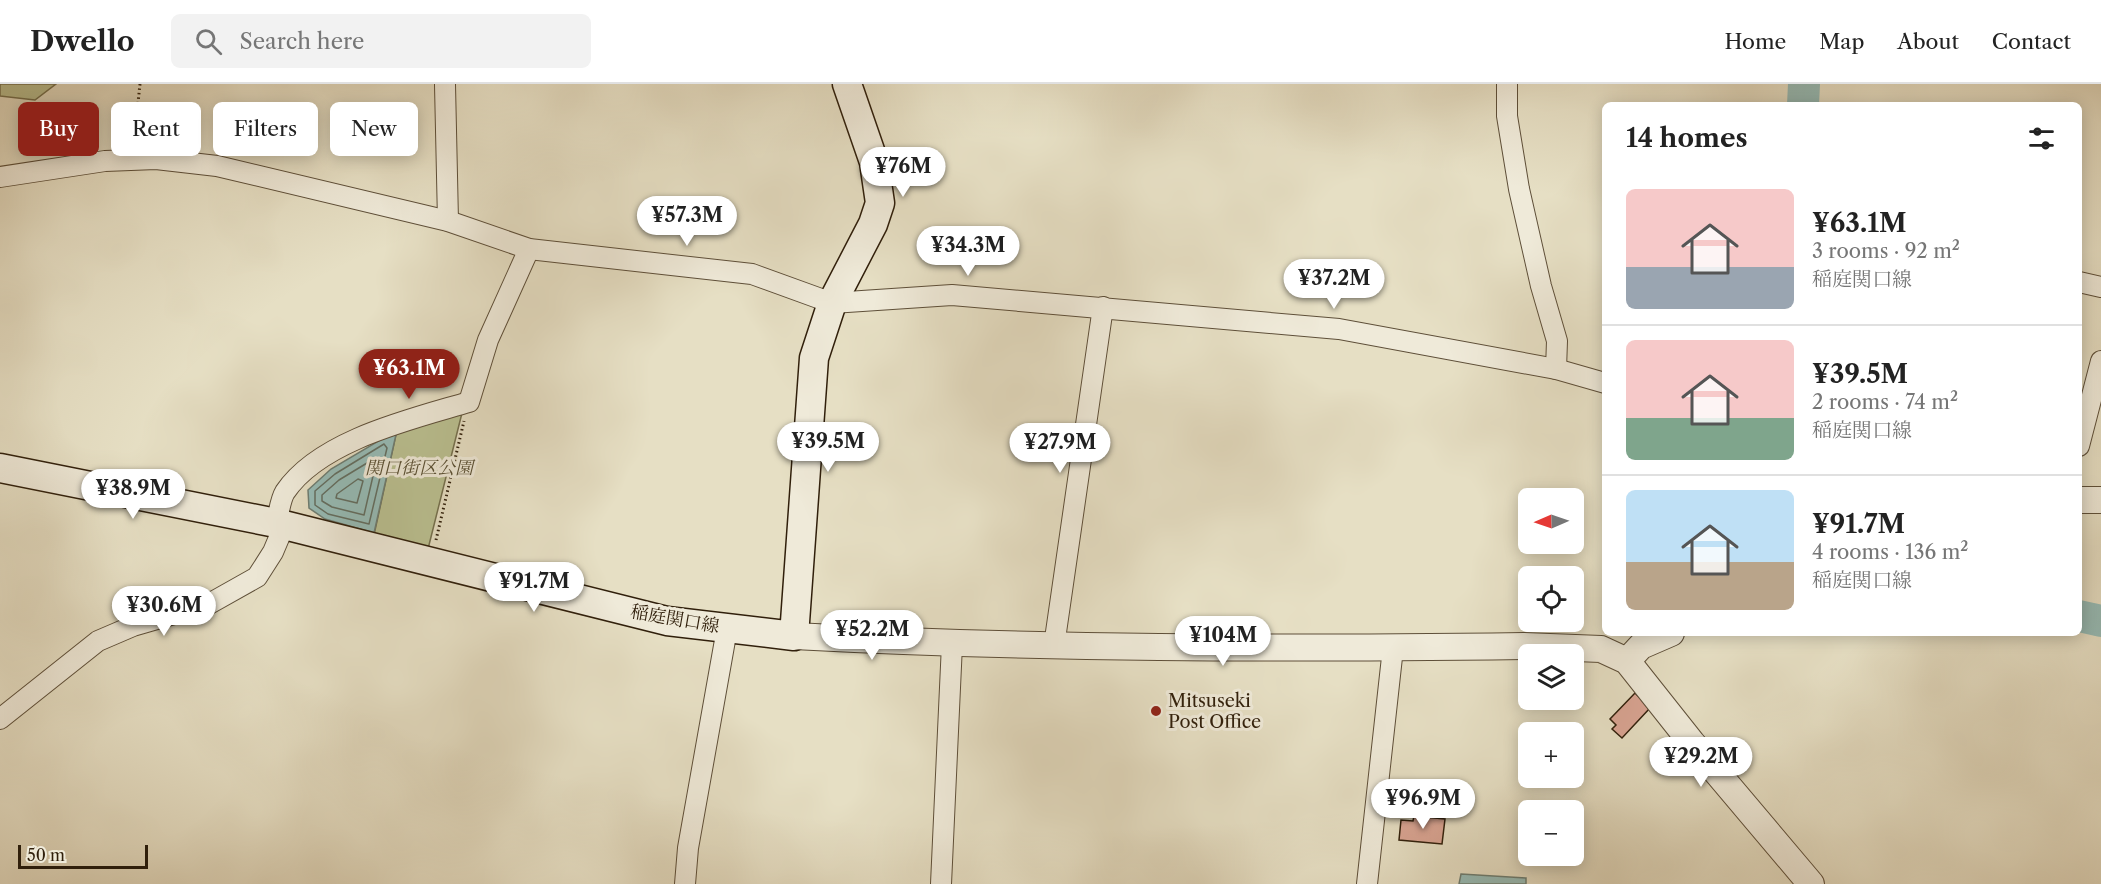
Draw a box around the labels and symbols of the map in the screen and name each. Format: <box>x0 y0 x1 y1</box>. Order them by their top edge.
pin: ¥76M <box>867 147 939 198</box>
pin: ¥57.3M <box>638 196 736 247</box>
pin: ¥34.3M <box>919 226 1017 277</box>
pin: ¥37.2M <box>1285 259 1383 310</box>
pin: ¥63.1M <box>360 349 458 400</box>
pin: ¥39.5M <box>779 422 877 473</box>
pin: ¥27.9M <box>1011 423 1109 474</box>
park label: 関口街区公園 <box>365 457 476 479</box>
pin: ¥38.9M <box>84 469 182 520</box>
north arrow <box>1518 488 1584 554</box>
pin: ¥91.7M <box>485 562 583 613</box>
pin: ¥30.6M <box>115 586 213 637</box>
street label: 稲庭関口線 <box>629 600 721 638</box>
pin: ¥52.2M <box>823 610 921 661</box>
pin: ¥104M <box>1181 616 1265 667</box>
place label: Mitsuseki Post Office <box>1168 690 1261 733</box>
marker: Mitsuseki Post Office <box>1149 704 1163 718</box>
pin: ¥29.2M <box>1652 737 1750 788</box>
pin: ¥96.9M <box>1374 779 1472 830</box>
scale bar <box>18 842 148 870</box>

